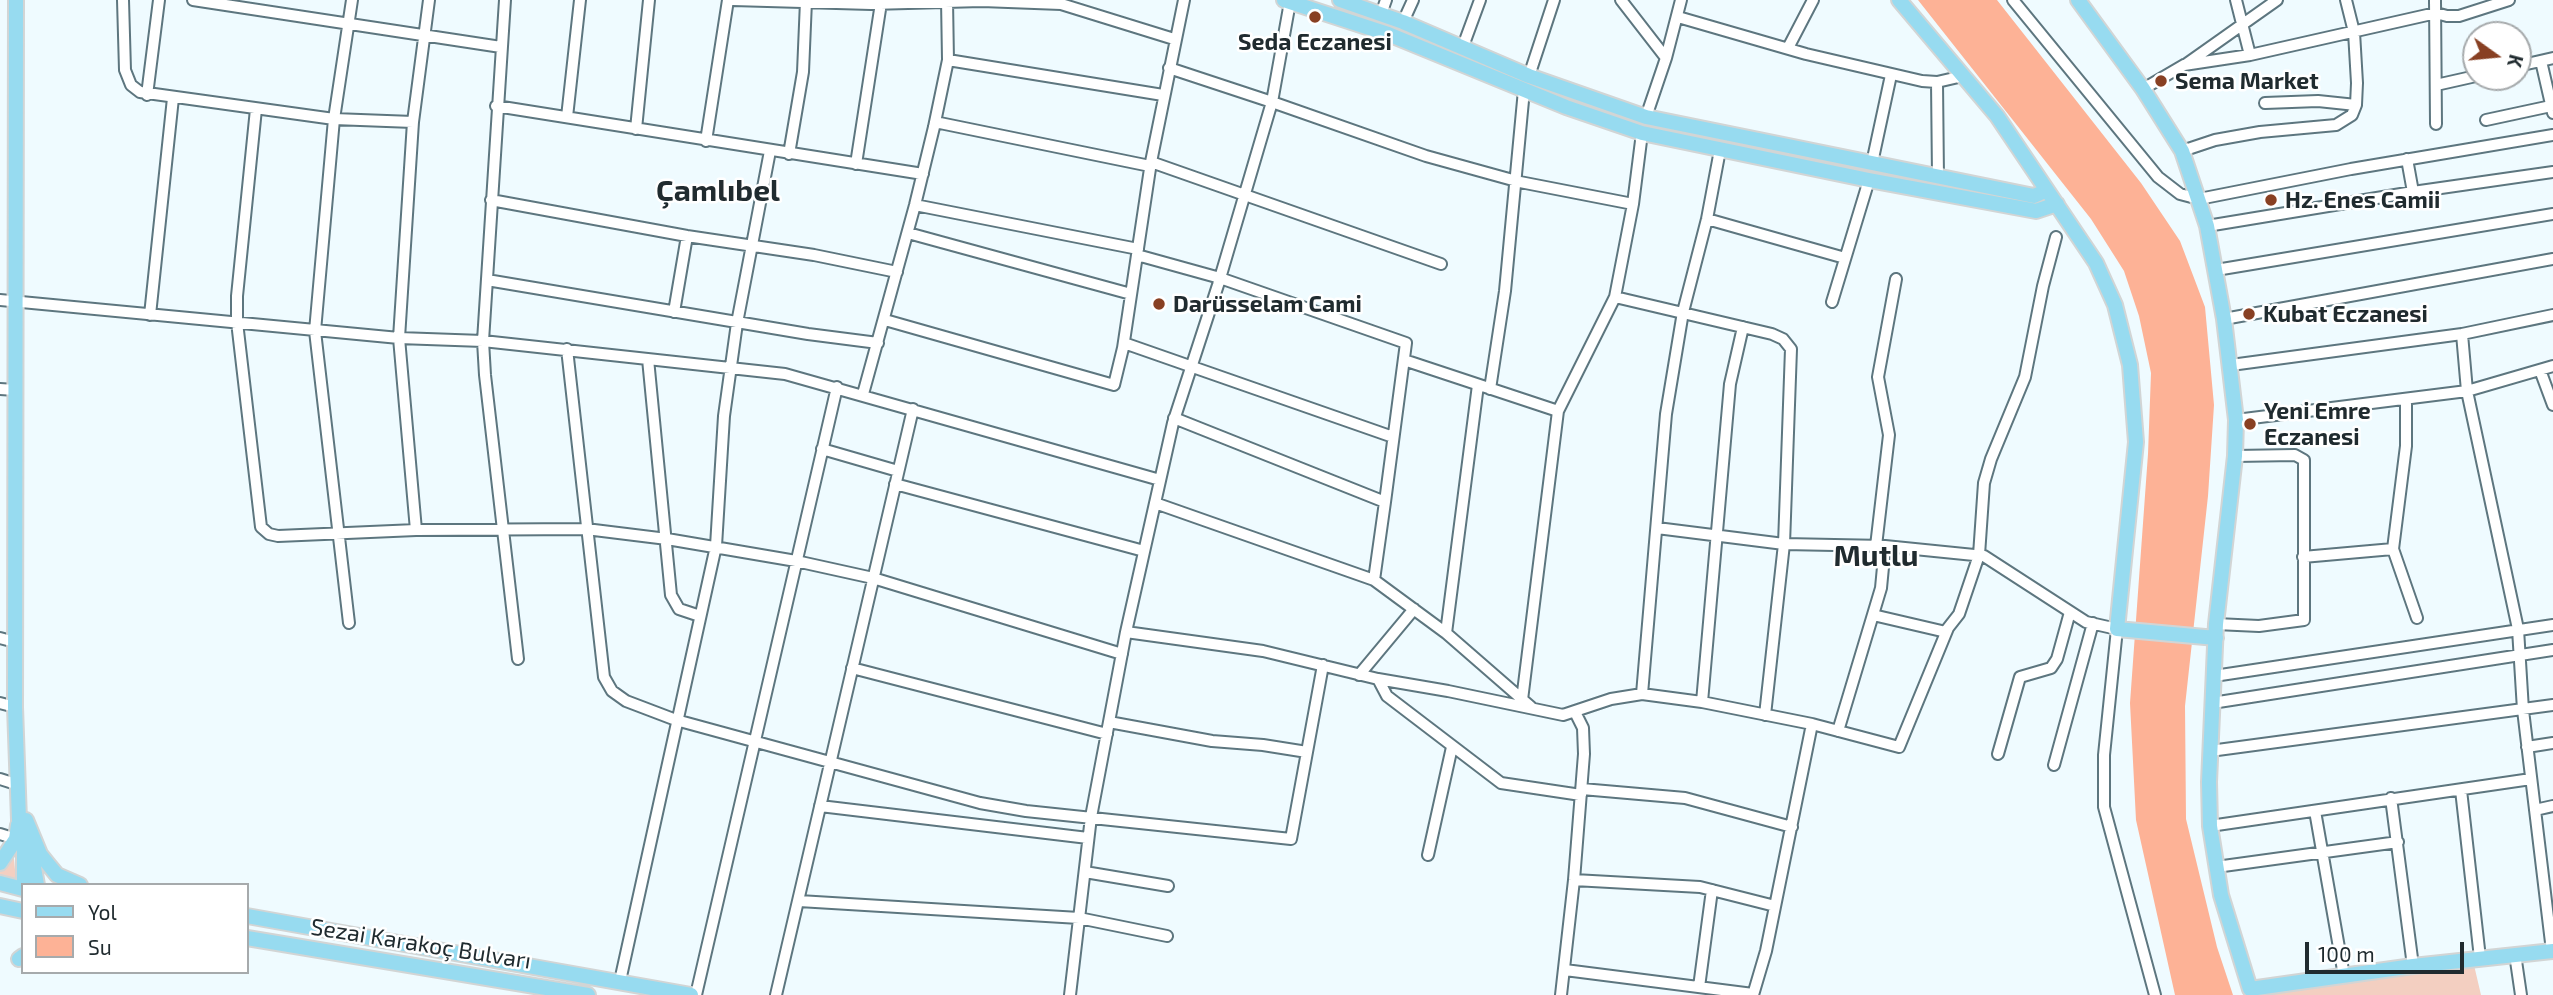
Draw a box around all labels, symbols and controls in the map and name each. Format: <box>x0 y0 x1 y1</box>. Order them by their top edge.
marker: Seda Eczanesi <box>1307 9 1323 25</box>
north arrow <box>2462 21 2532 91</box>
place label: Seda Eczanesi <box>1238 28 1392 56</box>
text: K <box>2503 52 2529 70</box>
place label: Sema Market <box>2175 67 2319 95</box>
marker: Sema Market <box>2153 73 2169 89</box>
district label: Çamlıbel <box>656 173 780 209</box>
place label: Hz. Enes Camii <box>2285 186 2440 214</box>
marker: Hz. Enes Camii <box>2263 192 2279 208</box>
place label: Darüsselam Cami <box>1173 290 1362 318</box>
marker: Darüsselam Cami <box>1151 296 1167 312</box>
place label: Kubat Eczanesi <box>2263 300 2428 328</box>
marker: Kubat Eczanesi <box>2241 306 2257 322</box>
place label: Yeni Emre Eczanesi <box>2264 397 2371 451</box>
marker: Yeni Emre Eczanesi <box>2242 416 2258 432</box>
district label: Mutlu <box>1833 538 1919 574</box>
legend <box>21 883 248 974</box>
text: Yol <box>88 899 117 924</box>
street label: Sezai Karakoç Bulvarı <box>309 913 533 975</box>
scale bar <box>2308 928 2467 972</box>
text: Su <box>88 934 112 959</box>
text: 100 m <box>2318 941 2375 966</box>

